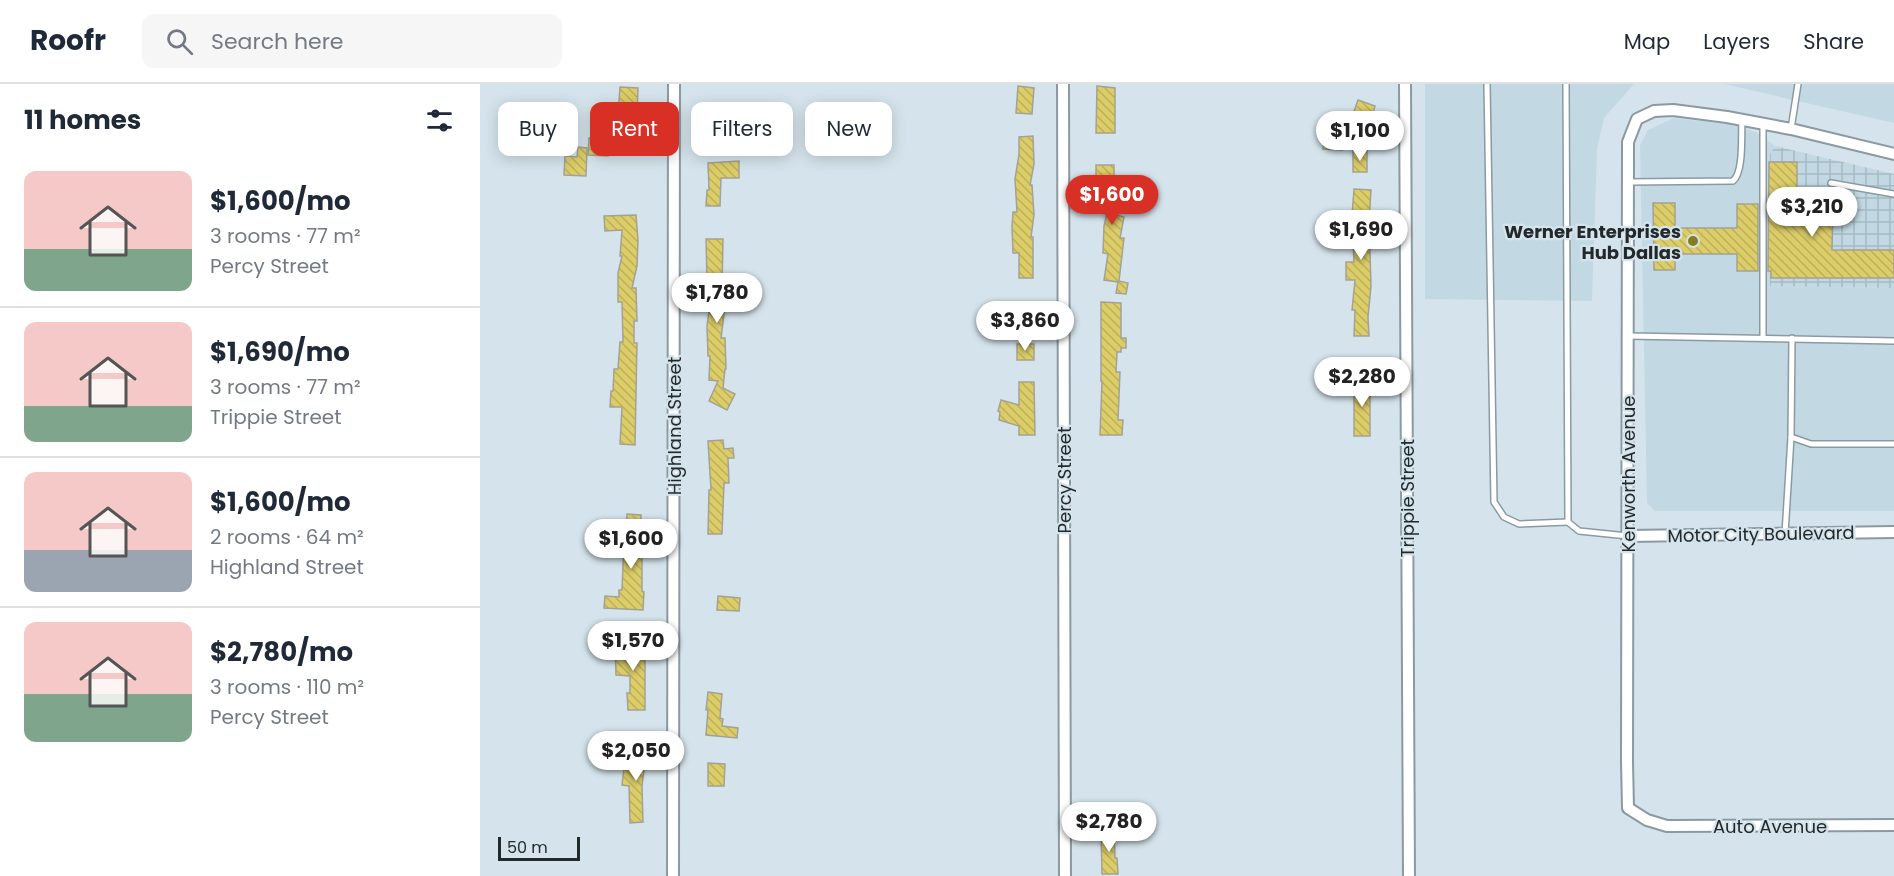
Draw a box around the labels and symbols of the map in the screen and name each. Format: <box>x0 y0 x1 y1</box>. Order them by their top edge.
pin: $1,100 <box>1311 111 1409 162</box>
pin: $1,600 <box>1063 175 1161 226</box>
pin: $3,210 <box>1763 187 1861 238</box>
pin: $1,690 <box>1312 210 1410 261</box>
place label: Werner Enterprises Hub Dallas <box>1504 219 1681 265</box>
marker: Werner Enterprises Hub Dallas <box>1686 234 1700 248</box>
pin: $1,780 <box>668 273 766 324</box>
pin: $3,860 <box>976 301 1074 352</box>
street label: Highland Street <box>662 357 687 495</box>
pin: $2,280 <box>1313 357 1411 408</box>
street label: Kenworth Avenue <box>1616 396 1641 552</box>
street label: Percy Street <box>1052 427 1077 533</box>
street label: Trippie Street <box>1395 439 1420 557</box>
pin: $1,600 <box>582 519 680 570</box>
street label: Motor City Boulevard <box>1667 520 1855 548</box>
pin: $1,570 <box>584 621 682 672</box>
pin: $2,050 <box>587 731 685 782</box>
pin: $2,780 <box>1060 802 1158 853</box>
street label: Auto Avenue <box>1713 814 1827 839</box>
scale bar <box>498 834 580 862</box>

